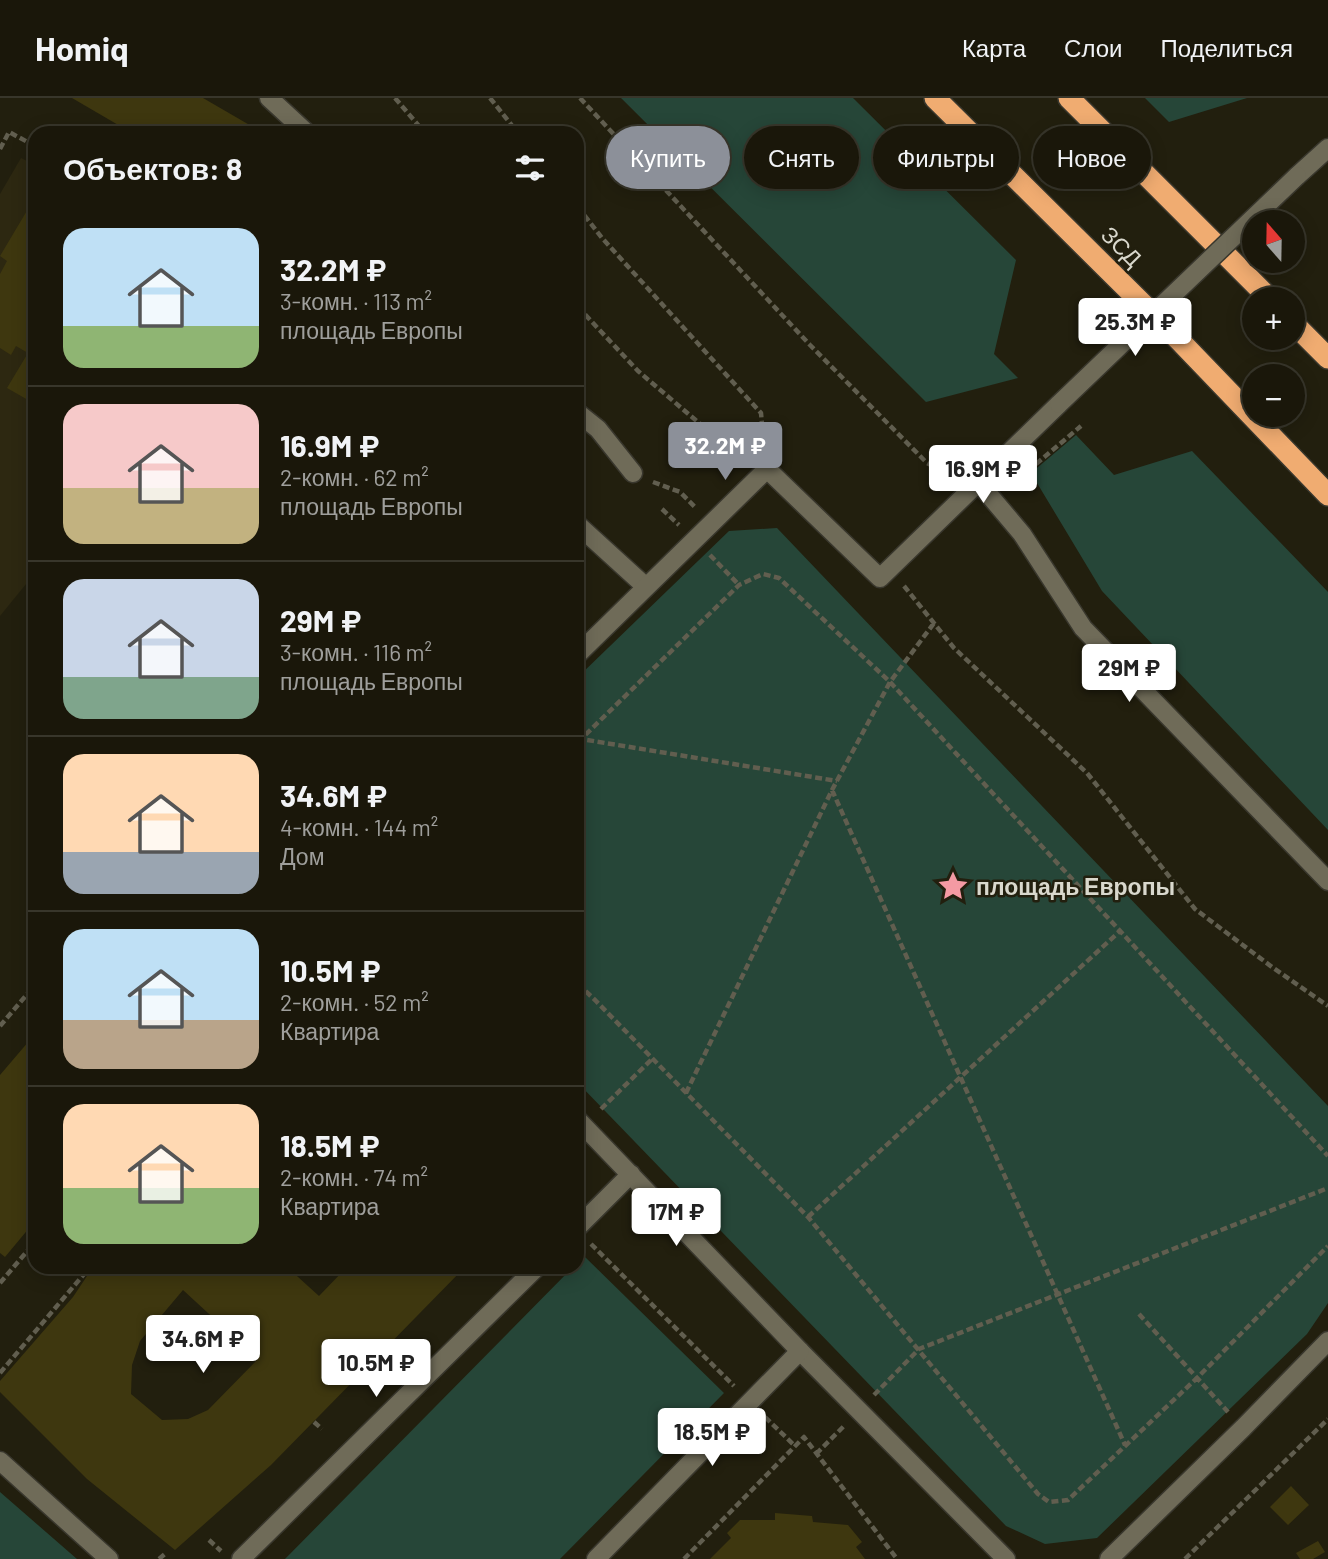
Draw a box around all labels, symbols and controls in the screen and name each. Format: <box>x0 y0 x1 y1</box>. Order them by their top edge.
text: Homiq <box>35 28 129 68</box>
text: Карта <box>962 33 1026 62</box>
text: Слои <box>1064 33 1122 62</box>
text: Поделиться <box>1160 33 1293 62</box>
chip: Купить <box>606 126 730 189</box>
chip: Снять <box>744 126 859 189</box>
chip: Фильтры <box>873 126 1019 189</box>
chip: Новое <box>1033 126 1151 189</box>
icon: filters <box>511 149 549 187</box>
text: Объектов: 8 <box>63 150 242 186</box>
north arrow <box>1242 210 1306 273</box>
map controls <box>1242 210 1305 427</box>
street label: ЗСД <box>1096 220 1148 272</box>
text: 32.2M ₽ <box>280 251 386 287</box>
icon: home <box>119 256 203 340</box>
text: 3-комн. · 113 m² <box>280 287 432 315</box>
button: + <box>1242 287 1305 350</box>
pin: 25.3M ₽ <box>1070 299 1200 358</box>
text: 25.3M ₽ <box>1094 307 1176 335</box>
text: площадь Европы <box>280 316 463 344</box>
button: − <box>1242 364 1305 427</box>
pin: 32.2M ₽ <box>660 422 790 482</box>
text: 16.9M ₽ <box>280 427 379 463</box>
text: 32.2M ₽ <box>684 431 766 459</box>
icon: home <box>119 432 203 516</box>
pin: 16.9M ₽ <box>918 446 1048 505</box>
text: 16.9M ₽ <box>945 454 1021 482</box>
text: 2-комн. · 62 m² <box>280 463 429 491</box>
text: площадь Европы <box>280 492 463 520</box>
text: 29M ₽ <box>280 602 361 638</box>
icon: home <box>119 607 203 691</box>
text: 3-комн. · 116 m² <box>280 638 432 666</box>
pin: 29M ₽ <box>1080 644 1178 704</box>
text: 29M ₽ <box>1098 653 1160 681</box>
text: площадь Европы <box>280 667 463 695</box>
text: 34.6M ₽ <box>280 777 387 813</box>
icon: home <box>119 782 203 866</box>
text: 4-комн. · 144 m² <box>280 813 438 841</box>
text: Дом <box>280 842 324 870</box>
place icon: площадь Европы <box>936 869 970 903</box>
place label: площадь Европы <box>976 872 1175 900</box>
text: 10.5M ₽ <box>280 952 380 988</box>
icon: home <box>119 957 203 1041</box>
text: 2-комн. · 52 m² <box>280 988 429 1016</box>
text: Квартира <box>280 1017 379 1045</box>
text: 18.5M ₽ <box>280 1127 380 1163</box>
icon: home <box>119 1132 203 1216</box>
text: 2-комн. · 74 m² <box>280 1163 428 1191</box>
pin: 17M ₽ <box>627 1188 725 1248</box>
text: Квартира <box>280 1192 379 1220</box>
text: 17M ₽ <box>648 1197 704 1225</box>
pin: 34.6M ₽ <box>138 1316 268 1375</box>
text: 34.6M ₽ <box>162 1324 244 1352</box>
pin: 10.5M ₽ <box>311 1340 441 1399</box>
text: 10.5M ₽ <box>337 1348 415 1376</box>
pin: 18.5M ₽ <box>647 1408 777 1468</box>
text: 18.5M ₽ <box>674 1417 750 1445</box>

